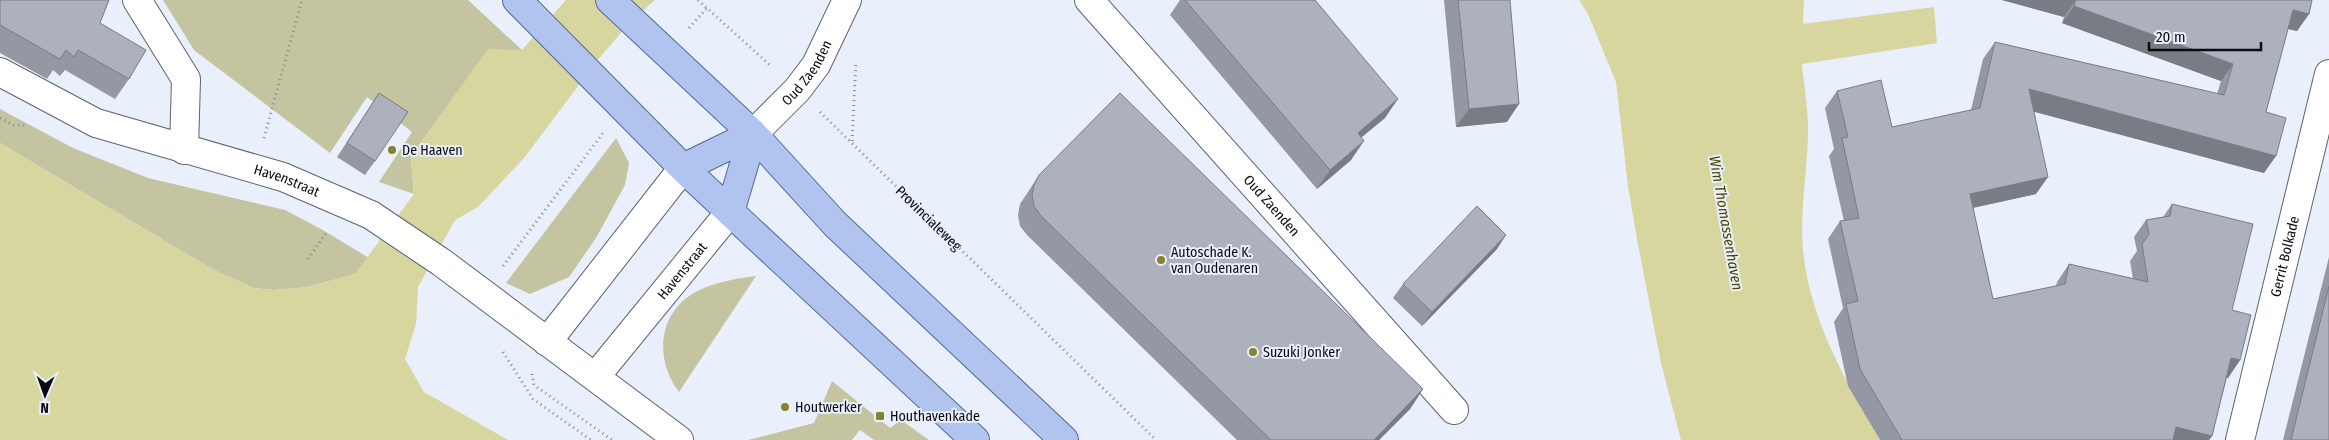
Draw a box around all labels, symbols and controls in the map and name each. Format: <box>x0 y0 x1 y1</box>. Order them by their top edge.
scale bar <box>2149 20 2262 52</box>
text: 20 m <box>2156 28 2186 46</box>
street label: Oud Zaenden <box>778 37 835 109</box>
place label: De Haaven <box>402 142 463 159</box>
marker: De Haaven <box>386 144 398 156</box>
water label: Wim Thomassenhaven <box>1705 154 1747 292</box>
street label: Havenstraat <box>252 161 323 200</box>
street label: Oud Zaenden <box>1240 171 1304 240</box>
street label: Provincialeweg <box>892 182 966 254</box>
street label: Gerrit Bolkade <box>2267 214 2303 298</box>
street label: Havenstraat <box>654 238 711 303</box>
place label: Autoschade K. van Oudenaren <box>1171 244 1258 277</box>
marker: Autoschade K. van Oudenaren <box>1155 254 1167 266</box>
place label: Suzuki Jonker <box>1263 344 1340 361</box>
marker: Suzuki Jonker <box>1247 346 1259 358</box>
north arrow <box>20 370 70 420</box>
text: N <box>40 399 49 416</box>
place label: Houtwerker <box>795 399 862 416</box>
marker: Houtwerker <box>779 401 791 413</box>
place label: Houthavenkade <box>890 408 980 425</box>
marker: Houthavenkade <box>874 410 886 422</box>

